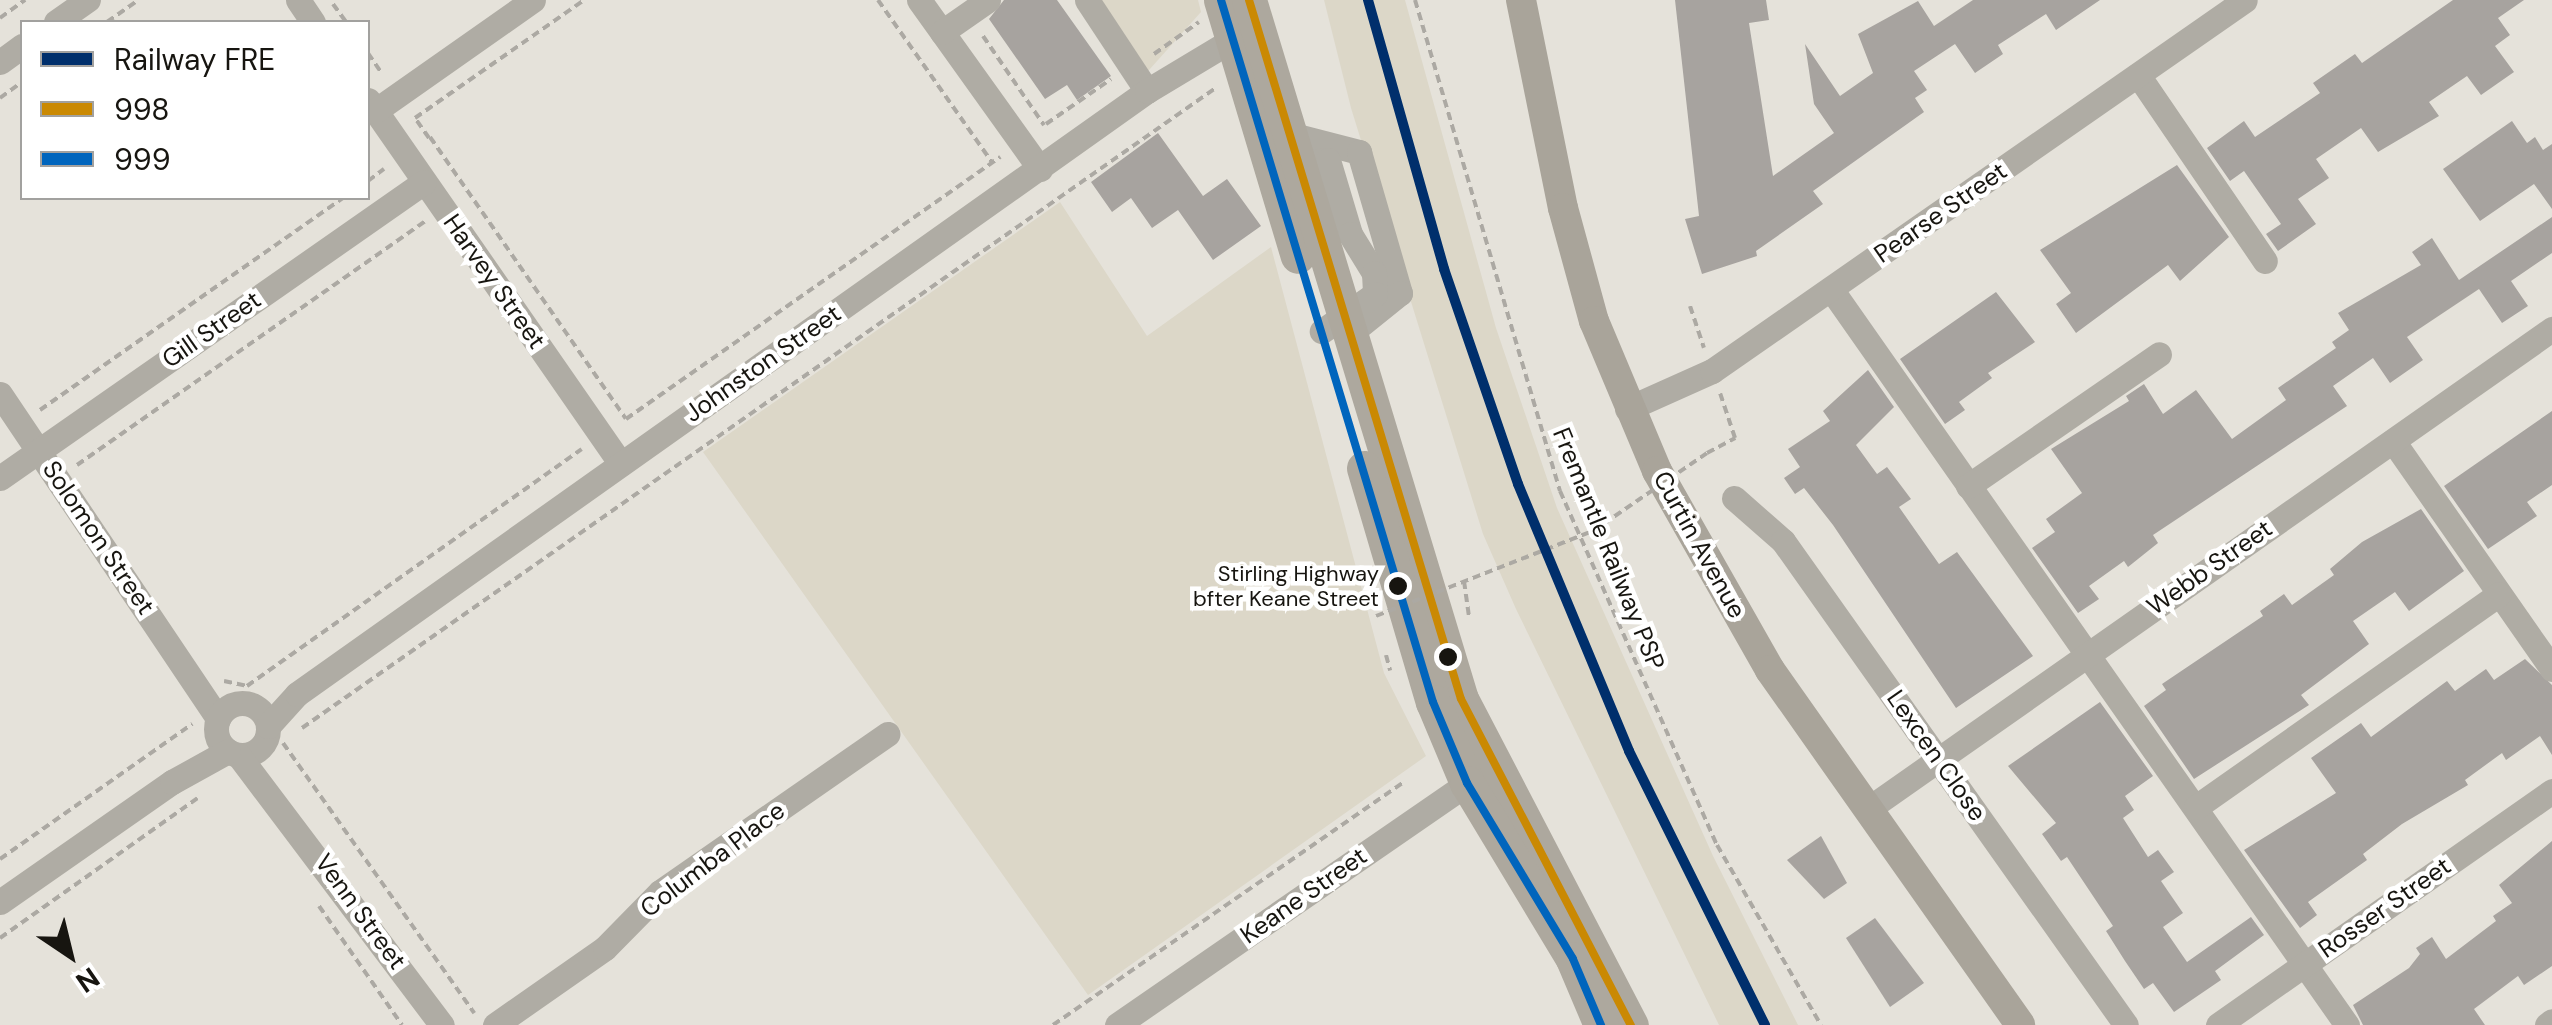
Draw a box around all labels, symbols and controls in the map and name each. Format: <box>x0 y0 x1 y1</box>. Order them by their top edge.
legend <box>20 20 370 200</box>
text: Railway FRE <box>114 40 275 79</box>
text: 998 <box>114 90 169 129</box>
text: 999 <box>114 140 171 179</box>
street label: Pearse Street <box>1869 156 2013 270</box>
street label: Harvey Street <box>437 209 551 355</box>
street label: Gill Street <box>157 285 267 375</box>
street label: Johnston Street <box>679 299 847 429</box>
street label: Fremantle Railway PSP <box>1546 424 1670 674</box>
street label: Solomon Street <box>36 456 160 620</box>
street label: Curtin Avenue <box>1646 466 1752 624</box>
street label: Webb Street <box>2142 514 2278 622</box>
place label: Stirling Highway bfter Keane Street <box>1193 560 1379 612</box>
marker: Stirling Highway bfter Keane Street <box>1388 576 1408 596</box>
unlabelled marker <box>1438 647 1458 667</box>
street label: Lexcen Close <box>1880 685 1992 827</box>
street label: Columba Place <box>635 796 791 924</box>
street label: Keane Street <box>1235 841 1373 951</box>
street label: Venn Street <box>308 848 412 976</box>
street label: Rosser Street <box>2313 851 2457 965</box>
north arrow <box>20 905 120 1005</box>
text: N <box>69 959 106 1001</box>

